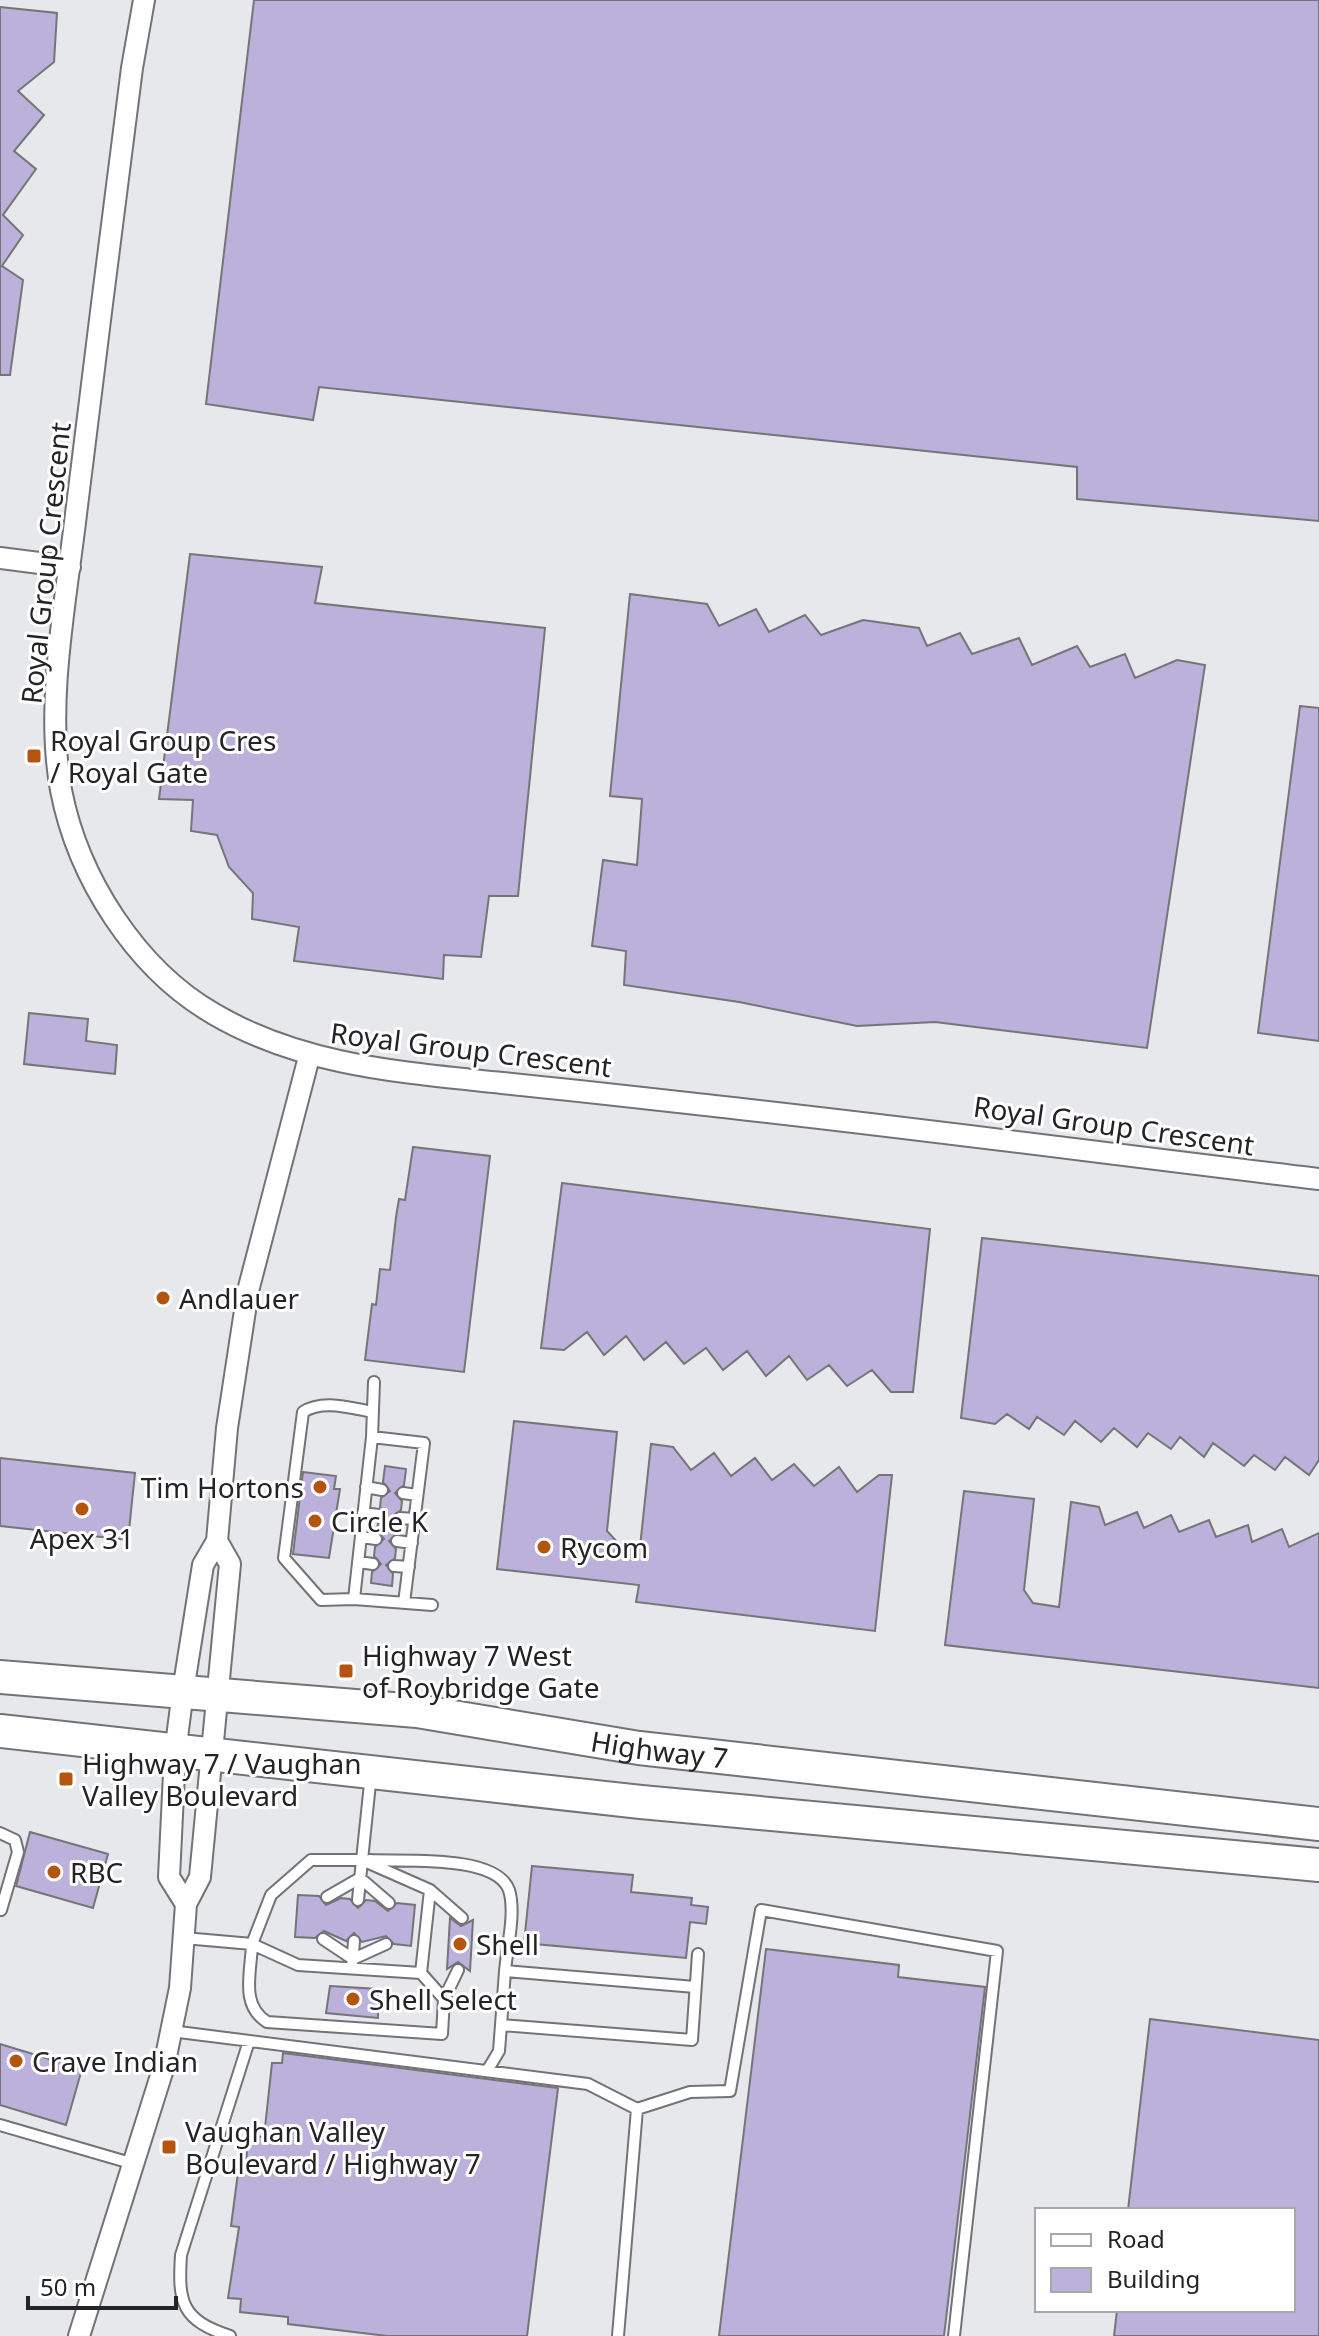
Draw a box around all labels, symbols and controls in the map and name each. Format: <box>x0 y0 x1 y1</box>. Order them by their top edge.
street label: Royal Group Crescent <box>11 420 79 706</box>
place label: Royal Group Cres / Royal Gate <box>50 721 276 791</box>
marker: Royal Group Cres / Royal Gate <box>25 747 43 765</box>
street label: Royal Group Crescent <box>328 1013 614 1085</box>
street label: Royal Group Crescent <box>971 1086 1257 1164</box>
place label: Andlauer <box>179 1279 299 1317</box>
marker: Andlauer <box>154 1289 172 1307</box>
place label: Tim Hortons <box>141 1468 304 1506</box>
marker: Tim Hortons <box>311 1478 329 1496</box>
marker: Apex 31 <box>73 1500 91 1518</box>
place label: Circle K <box>331 1502 429 1540</box>
marker: Circle K <box>306 1512 324 1530</box>
place label: Apex 31 <box>30 1519 134 1557</box>
place label: Rycom <box>560 1528 648 1566</box>
marker: Rycom <box>535 1538 553 1556</box>
place label: Highway 7 West of Roybridge Gate <box>362 1636 599 1706</box>
marker: Highway 7 West of Roybridge Gate <box>337 1662 355 1680</box>
street label: Highway 7 <box>588 1721 730 1777</box>
place label: Highway 7 / Vaughan Valley Boulevard <box>82 1744 362 1814</box>
marker: Highway 7 / Vaughan Valley Boulevard <box>57 1770 75 1788</box>
place label: RBC <box>70 1853 123 1891</box>
marker: RBC <box>45 1863 63 1881</box>
place label: Shell <box>476 1925 539 1963</box>
marker: Shell <box>451 1935 469 1953</box>
place label: Shell Select <box>369 1980 517 2018</box>
marker: Shell Select <box>344 1990 362 2008</box>
place label: Crave Indian <box>32 2042 198 2080</box>
marker: Crave Indian <box>7 2052 25 2070</box>
place label: Vaughan Valley Boulevard / Highway 7 <box>185 2112 481 2182</box>
marker: Vaughan Valley Boulevard / Highway 7 <box>160 2138 178 2156</box>
legend <box>1035 2208 1295 2312</box>
text: Road <box>1107 2222 1165 2255</box>
scale bar <box>28 2260 176 2310</box>
text: Building <box>1107 2262 1200 2295</box>
text: 50 m <box>40 2270 96 2303</box>

